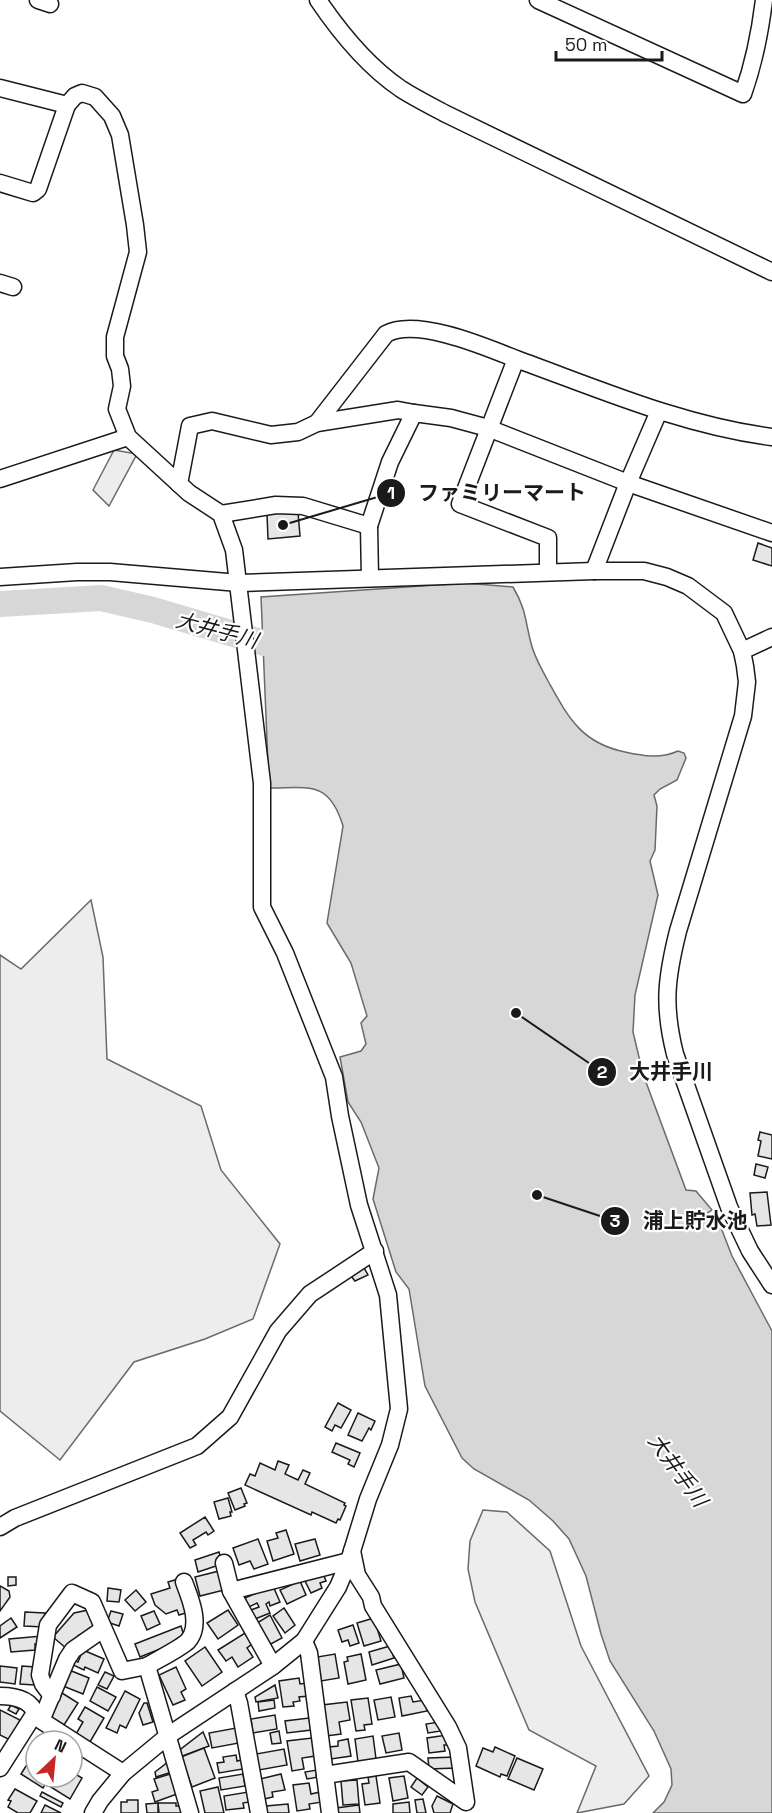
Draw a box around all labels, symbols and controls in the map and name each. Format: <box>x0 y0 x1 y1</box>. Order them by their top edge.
scale bar <box>556 24 662 62</box>
text: 50 m <box>565 33 607 56</box>
callout: ファミリーマート <box>376 473 598 512</box>
text: ファミリーマート <box>418 479 586 506</box>
text: 1 <box>387 481 395 504</box>
water label: 大井手川 <box>173 606 263 654</box>
callout: 大井手川 <box>587 1052 725 1091</box>
text: 大井手川 <box>629 1058 713 1085</box>
text: 2 <box>597 1060 608 1083</box>
callout: 浦上貯水池 <box>600 1201 759 1240</box>
text: 浦上貯水池 <box>643 1207 748 1234</box>
text: 3 <box>610 1209 621 1232</box>
water label: 大井手川 <box>642 1428 715 1514</box>
north arrow <box>24 1729 84 1789</box>
text: N <box>51 1734 70 1758</box>

